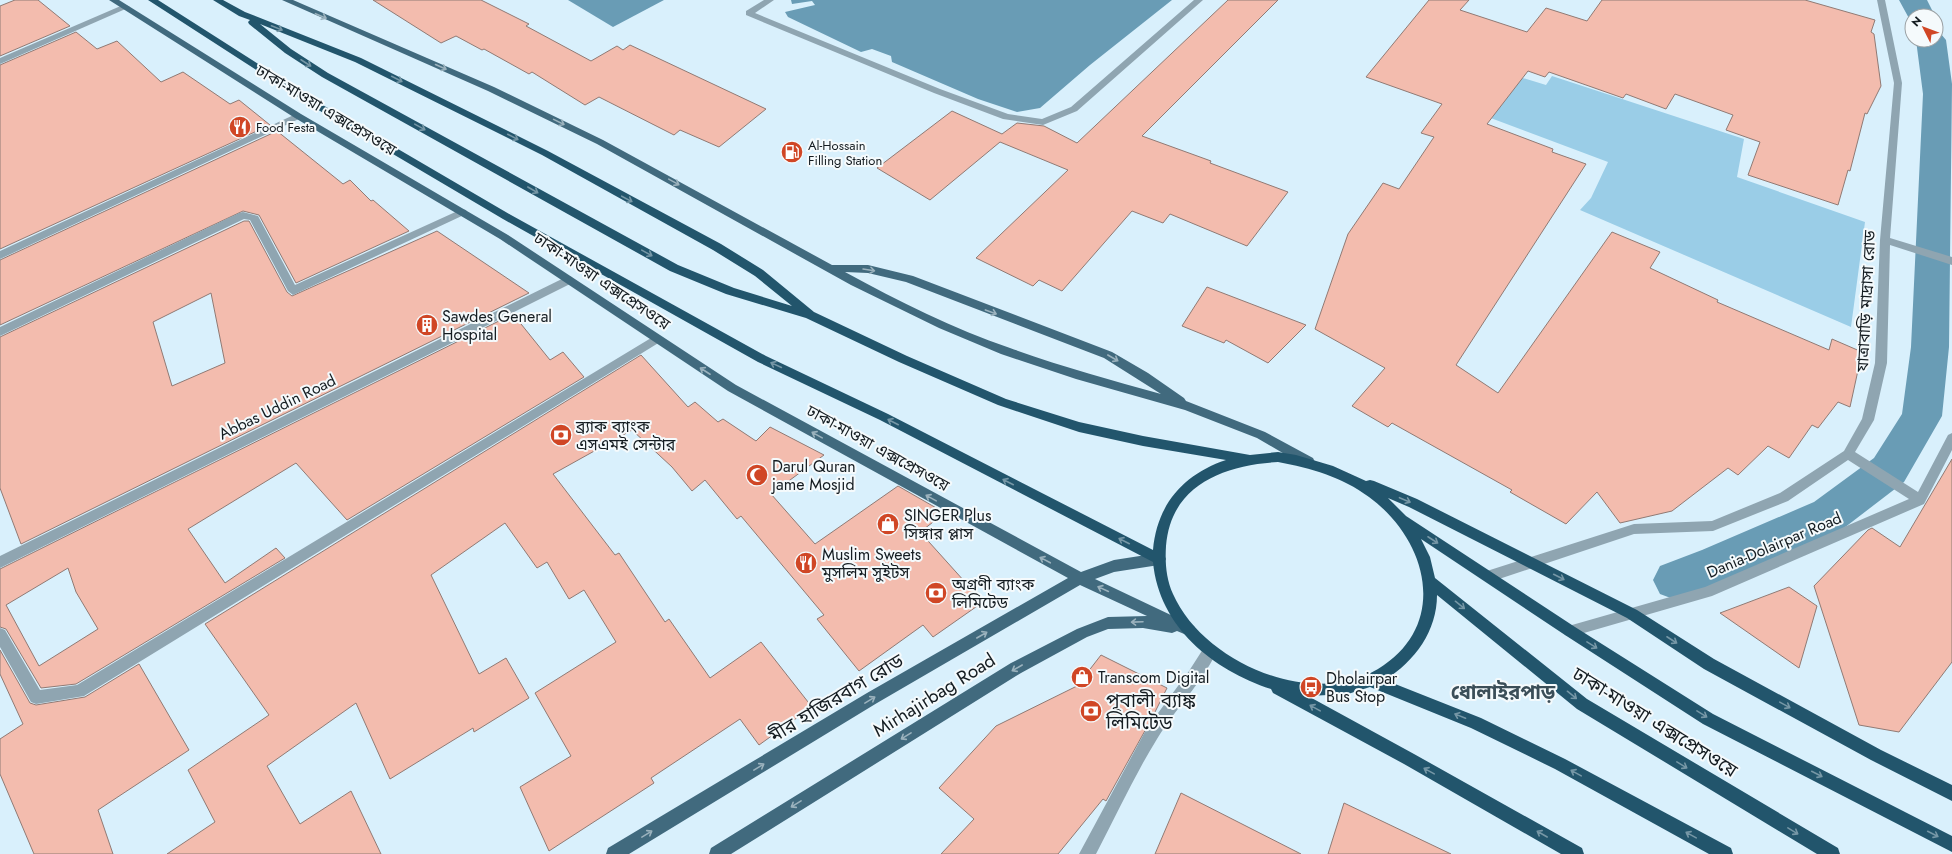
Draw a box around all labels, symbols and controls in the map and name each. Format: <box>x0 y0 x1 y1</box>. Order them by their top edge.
north arrow <box>1904 8 1944 48</box>
one-way arrow <box>315 13 327 20</box>
text: N <box>1908 13 1925 30</box>
one-way arrow <box>271 24 283 32</box>
street label: ঢাকা-মাওয়া এক্সপ্রেসওয়ে <box>251 58 401 162</box>
one-way arrow <box>301 59 312 67</box>
one-way arrow <box>434 64 446 71</box>
one-way arrow <box>391 76 403 83</box>
restaurant icon: Food Festa <box>227 114 253 140</box>
place label: Food Festa <box>256 118 315 137</box>
one-way arrow <box>552 119 564 126</box>
one-way arrow <box>414 123 426 131</box>
one-way arrow <box>507 134 519 141</box>
place label: Al-Hossain Filling Station <box>808 136 882 170</box>
fuel station icon: Al-Hossain Filling Station <box>779 139 805 165</box>
one-way arrow <box>667 179 679 187</box>
one-way arrow <box>527 187 539 195</box>
one-way arrow <box>621 196 633 203</box>
street label: ঢাকা-মাওয়া এক্সপ্রেসওয়ে <box>528 226 676 336</box>
street label: যাত্রাবাড়ি মাদ্রাসা রোড <box>1851 229 1881 373</box>
one-way arrow <box>641 250 653 258</box>
one-way arrow <box>862 266 875 274</box>
place label: Sawdes General Hospital <box>442 305 552 346</box>
one-way arrow <box>985 308 997 316</box>
building icon: Sawdes General Hospital <box>414 312 440 338</box>
one-way arrow <box>1107 354 1119 362</box>
one-way arrow <box>770 361 782 368</box>
one-way arrow <box>699 366 711 374</box>
street label: Abbas Uddin Road <box>214 369 340 445</box>
street label: ঢাকা-মাওয়া এক্সপ্রেসওয়ে <box>802 399 954 497</box>
place label: ব্র্যাক ব্যাংক এসএমই সেন্টার <box>575 415 676 456</box>
one-way arrow <box>887 418 899 425</box>
bank icon: ব্র্যাক ব্যাংক এসএমই সেন্টার <box>548 422 574 448</box>
one-way arrow <box>812 431 824 439</box>
place label: Darul Quran jame Mosjid <box>771 455 856 496</box>
mosque icon: Darul Quran jame Mosjid <box>744 462 770 488</box>
one-way arrow <box>1002 478 1014 485</box>
one-way arrow <box>926 493 938 501</box>
one-way arrow <box>1399 497 1411 504</box>
place label: SINGER Plus সিঙ্গার প্লাস <box>903 504 991 545</box>
street label: Dania-Dolairpar Road <box>1703 506 1845 584</box>
shop icon: SINGER Plus সিঙ্গার প্লাস <box>875 511 901 537</box>
one-way arrow <box>1427 536 1439 544</box>
one-way arrow <box>1118 537 1130 544</box>
place label: Muslim Sweets মুসলিম সুইটস <box>821 543 921 584</box>
restaurant icon: Muslim Sweets মুসলিম সুইটস <box>793 550 819 576</box>
one-way arrow <box>1040 556 1052 563</box>
place label: অগ্রণী ব্যাংক লিমিটেড <box>951 573 1036 614</box>
one-way arrow <box>1553 574 1565 581</box>
bank icon: অগ্রণী ব্যাংক লিমিটেড <box>923 580 949 606</box>
one-way arrow <box>1097 585 1109 592</box>
one-way arrow <box>1454 601 1465 609</box>
one-way arrow <box>1131 618 1144 626</box>
one-way arrow <box>976 630 988 638</box>
one-way arrow <box>1666 636 1677 644</box>
one-way arrow <box>1586 641 1597 649</box>
street label: মীর হাজিরবাগ রোড <box>763 647 909 749</box>
street label: Mirhajirbag Road <box>868 647 1000 743</box>
street label: ঢাকা-মাওয়া এক্সপ্রেসওয়ে <box>1566 660 1744 784</box>
shop icon: Transcom Digital <box>1069 664 1095 690</box>
one-way arrow <box>1011 665 1023 673</box>
place label: Transcom Digital <box>1098 666 1209 689</box>
place label: Dholairpar Bus Stop <box>1326 667 1398 708</box>
bus stop icon: Dholairpar Bus Stop <box>1298 674 1324 700</box>
district label: ধোলাইরপাড় <box>1451 678 1556 707</box>
place label: পূবালী ব্যাঙ্ক লিমিটেড <box>1105 687 1196 736</box>
one-way arrow <box>1566 691 1577 700</box>
one-way arrow <box>864 695 876 703</box>
bank icon: পূবালী ব্যাঙ্ক লিমিটেড <box>1078 698 1104 724</box>
one-way arrow <box>1779 702 1791 709</box>
one-way arrow <box>1309 704 1321 712</box>
one-way arrow <box>1696 711 1708 719</box>
one-way arrow <box>1454 712 1466 720</box>
one-way arrow <box>901 732 912 740</box>
one-way arrow <box>1676 761 1688 769</box>
one-way arrow <box>753 762 765 770</box>
one-way arrow <box>1423 766 1435 774</box>
one-way arrow <box>1571 769 1583 777</box>
one-way arrow <box>1811 771 1823 779</box>
one-way arrow <box>790 801 802 809</box>
one-way arrow <box>1787 828 1799 836</box>
one-way arrow <box>641 829 653 837</box>
one-way arrow <box>1536 830 1548 838</box>
one-way arrow <box>1685 831 1697 839</box>
one-way arrow <box>1926 831 1938 838</box>

